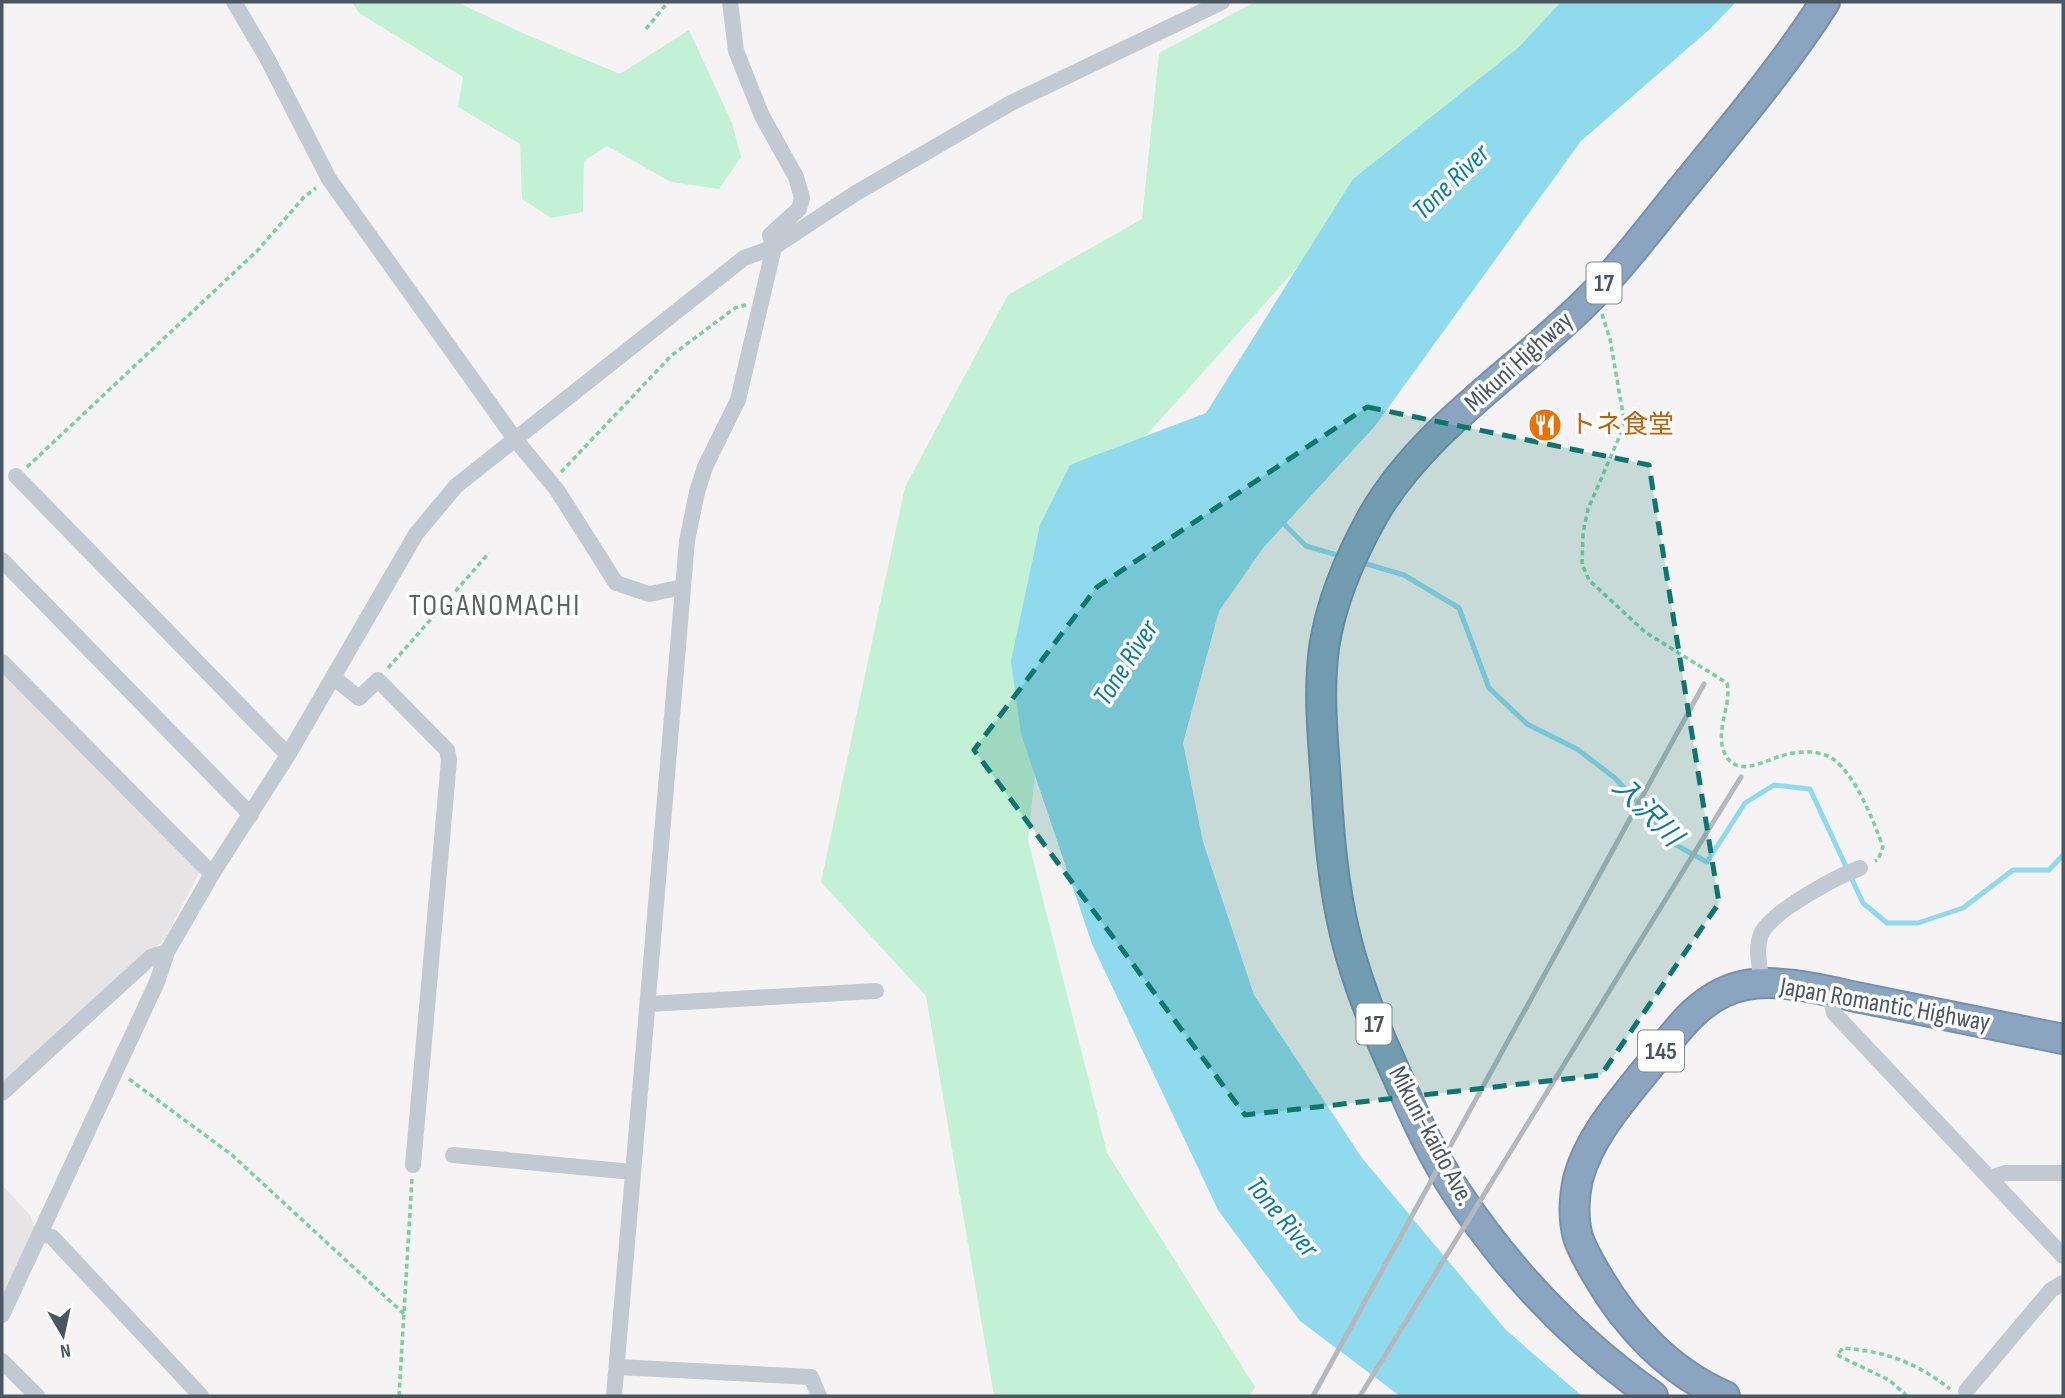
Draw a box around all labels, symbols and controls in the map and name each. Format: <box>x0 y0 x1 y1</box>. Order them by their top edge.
water label: Tone River <box>1406 136 1497 227</box>
road number: 17 <box>1586 262 1622 304</box>
street label: Mikuni Highway <box>1459 305 1579 419</box>
restaurant icon: トネ食堂 <box>1526 406 1564 444</box>
place label: トネ食堂 <box>1570 410 1674 441</box>
district label: TOGANOMACHI <box>409 588 581 624</box>
water label: Tone River <box>1086 613 1166 712</box>
water label: 入沢川 <box>1606 771 1690 855</box>
street label: Japan Romantic Highway <box>1777 971 1992 1039</box>
road number: 17 <box>1356 1004 1392 1044</box>
road number: 145 <box>1638 1030 1684 1072</box>
street label: Mikuni-kaido Ave. <box>1381 1061 1481 1211</box>
water label: Tone River <box>1239 1170 1326 1265</box>
north arrow <box>28 1300 98 1370</box>
text: N <box>59 1338 72 1362</box>

